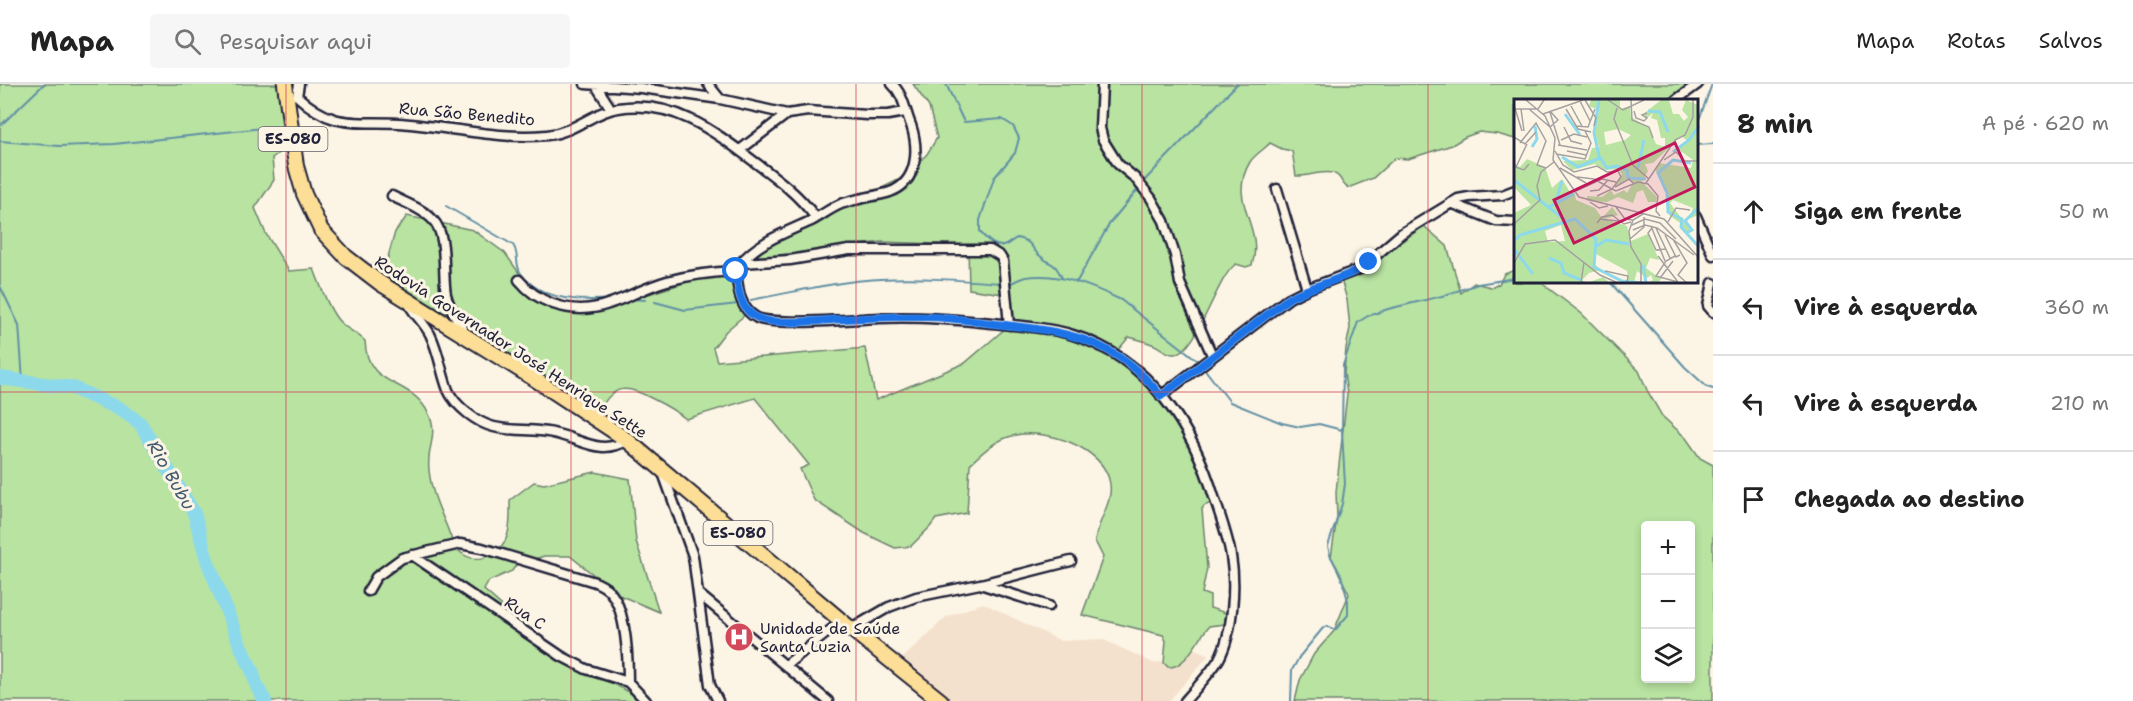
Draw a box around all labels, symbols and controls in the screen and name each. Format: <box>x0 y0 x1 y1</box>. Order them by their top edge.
search box <box>150 14 570 68</box>
text: Mapa <box>30 22 114 60</box>
icon: search <box>171 25 204 58</box>
text: Pesquisar aqui <box>219 27 372 56</box>
text: Mapa <box>1856 27 1914 55</box>
text: Rotas <box>1947 27 2006 55</box>
text: Salvos <box>2039 27 2103 55</box>
street label: Rua São Benedito <box>398 98 536 130</box>
inset map <box>1514 99 1698 284</box>
text: 8 min <box>1737 106 1813 141</box>
text: A pé · 620 m <box>1982 110 2109 136</box>
road number: ES-080 <box>258 127 328 151</box>
icon: ahead <box>1737 195 1770 228</box>
text: Siga em frente <box>1794 197 1962 226</box>
text: 50 m <box>2059 198 2109 224</box>
route end <box>1355 248 1381 274</box>
street label: Rodovia Governador José Henrique Sette <box>371 251 651 443</box>
route start <box>722 257 748 283</box>
icon: left <box>1737 291 1770 324</box>
text: Vire à esquerda <box>1794 293 1977 322</box>
text: 360 m <box>2044 294 2109 320</box>
icon: left <box>1737 387 1770 420</box>
text: Vire à esquerda <box>1794 389 1977 418</box>
text: 210 m <box>2050 390 2109 416</box>
water label: Rio Bubu <box>141 436 201 514</box>
icon: arrive <box>1737 483 1770 516</box>
text: Chegada ao destino <box>1794 485 2025 514</box>
road number: ES-080 <box>704 521 772 545</box>
map controls <box>1641 521 1695 683</box>
button: + <box>1641 521 1695 575</box>
button: − <box>1641 575 1695 629</box>
street label: Rua C <box>500 592 550 634</box>
place label: Unidade de Saúde Santa Luzia <box>760 618 900 657</box>
hospital icon: Unidade de Saúde Santa Luzia <box>723 621 755 653</box>
button: layers <box>1641 629 1695 683</box>

